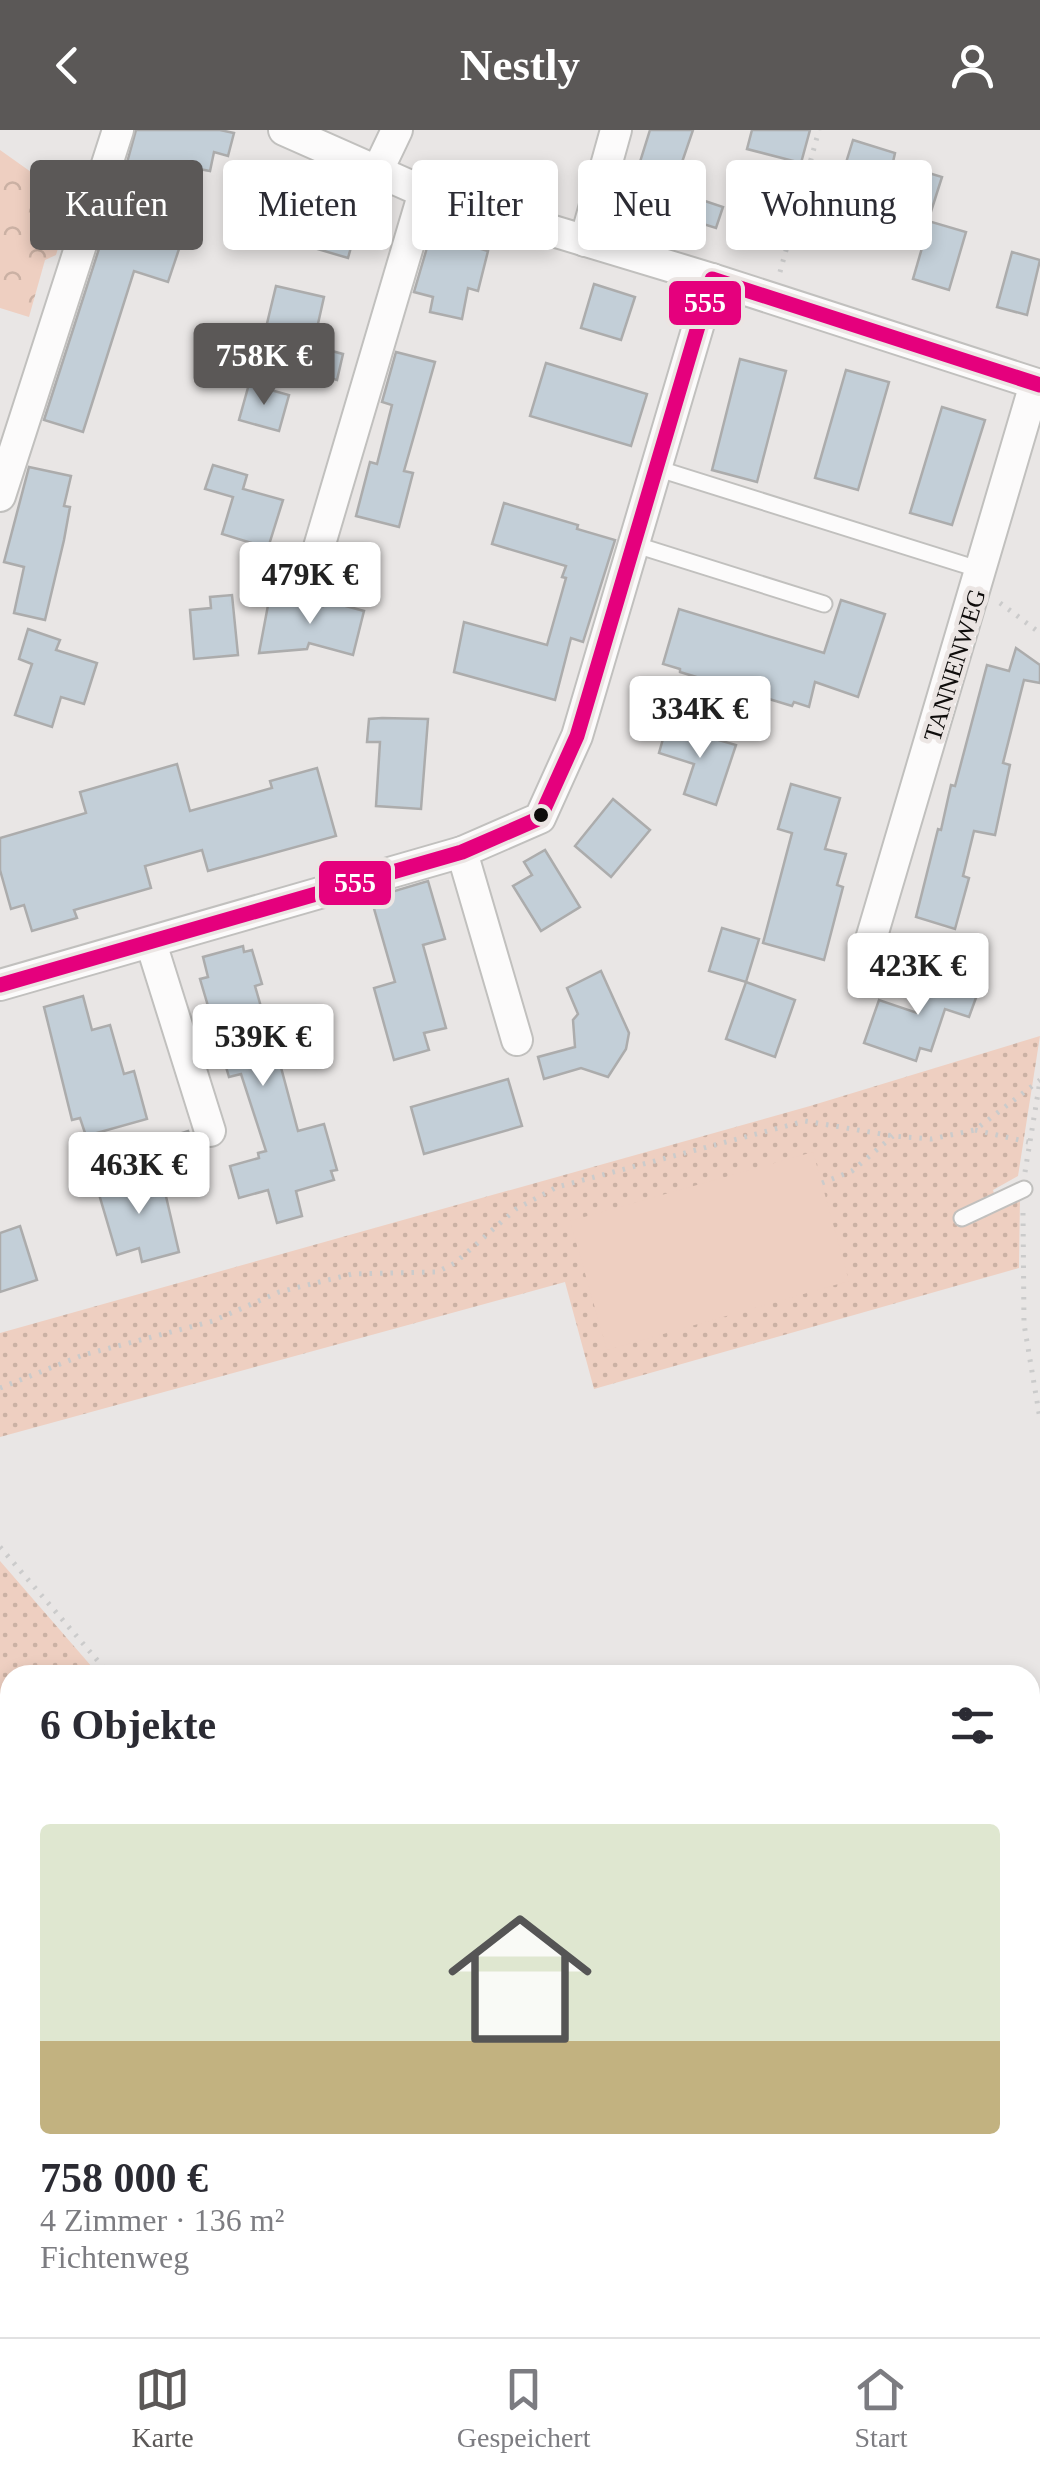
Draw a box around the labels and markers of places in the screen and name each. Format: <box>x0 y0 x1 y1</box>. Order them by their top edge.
pin: 758K € <box>183 323 345 408</box>
pin: 479K € <box>229 542 391 627</box>
pin: 334K € <box>619 676 781 761</box>
unlabelled marker <box>531 805 551 825</box>
pin: 423K € <box>837 933 999 1018</box>
pin: 539K € <box>182 1004 344 1089</box>
pin: 463K € <box>58 1132 220 1217</box>

